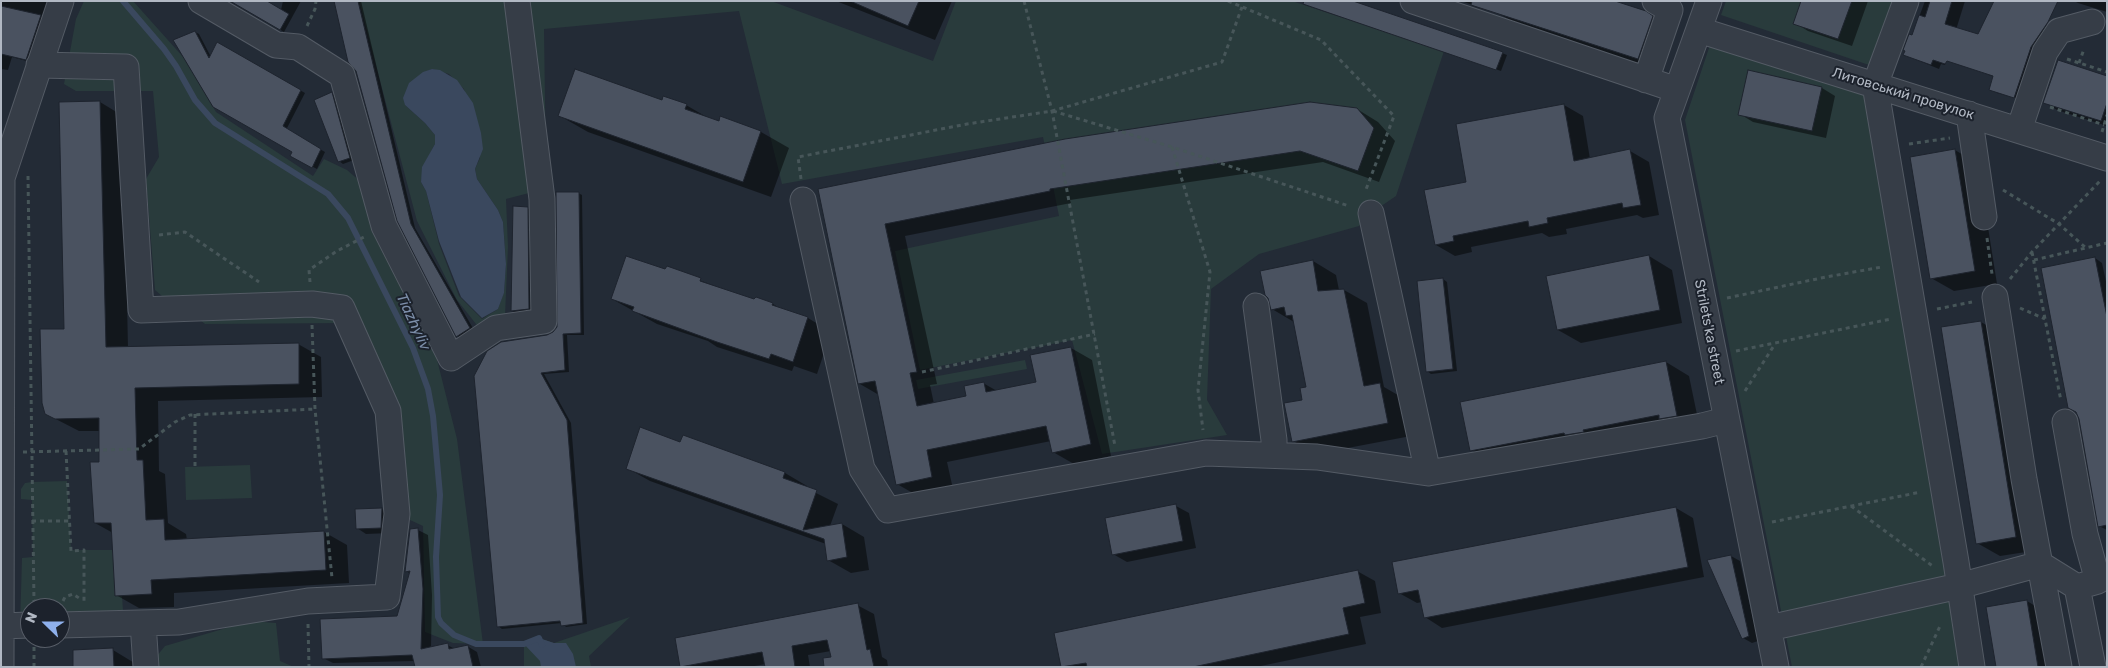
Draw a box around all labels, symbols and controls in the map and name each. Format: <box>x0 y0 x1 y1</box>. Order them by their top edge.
street label: Литовський провулок <box>1830 64 1976 124</box>
street label: Strilets'ka street <box>1691 278 1727 386</box>
water label: Tiazhyliv <box>392 291 434 353</box>
north arrow <box>20 598 70 648</box>
text: N <box>22 610 41 625</box>

